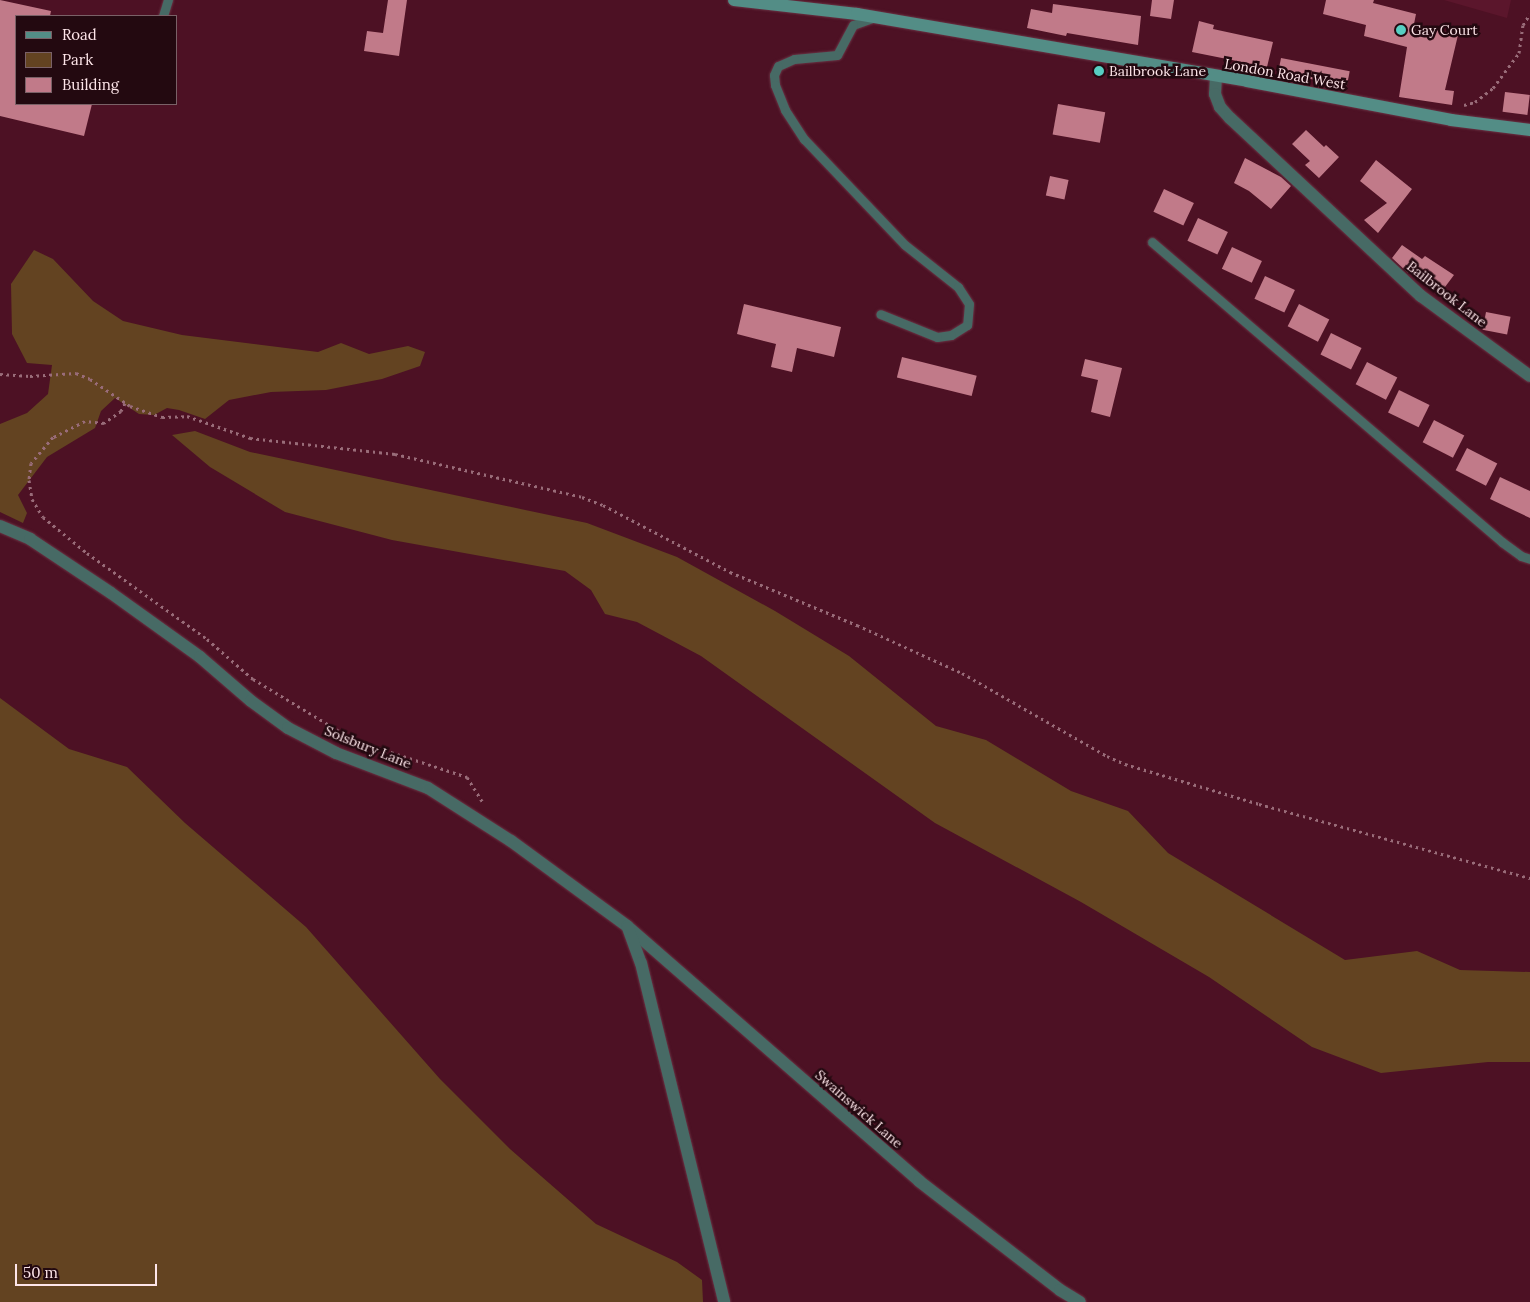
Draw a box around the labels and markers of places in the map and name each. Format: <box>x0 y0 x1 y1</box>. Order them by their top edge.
place label: Gay Court <box>1411 22 1478 38</box>
marker: Gay Court <box>1395 24 1407 36</box>
place label: Bailbrook Lane <box>1109 63 1206 79</box>
marker: Bailbrook Lane <box>1093 65 1105 77</box>

